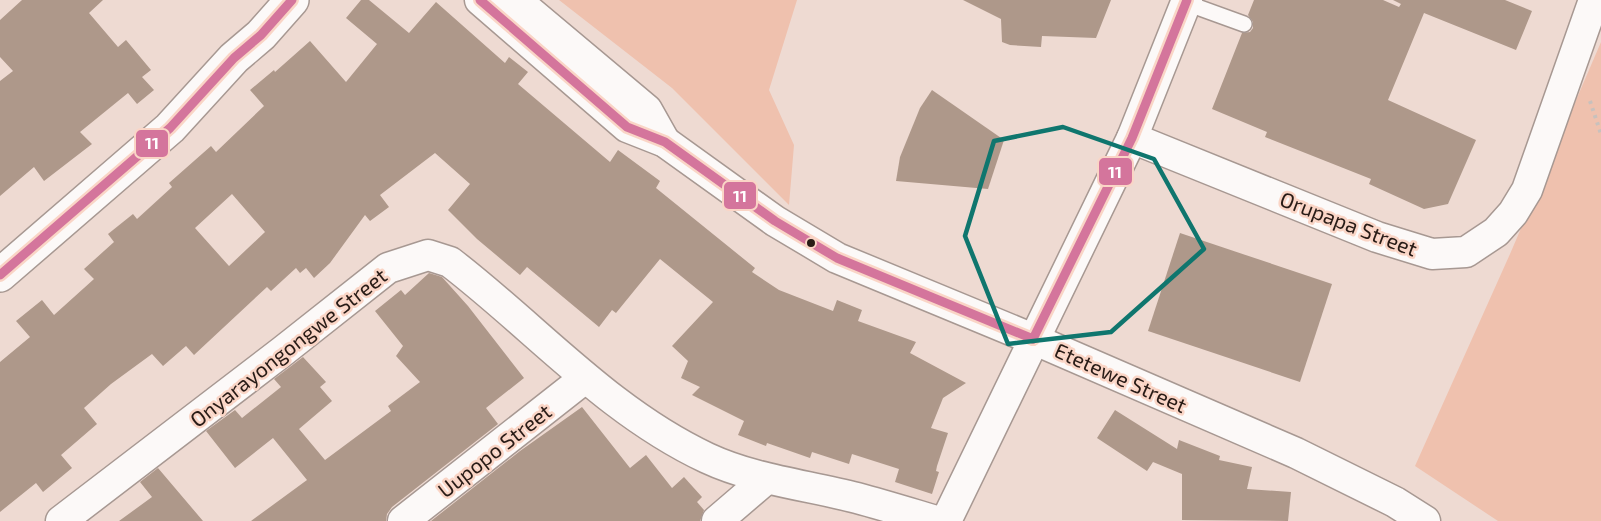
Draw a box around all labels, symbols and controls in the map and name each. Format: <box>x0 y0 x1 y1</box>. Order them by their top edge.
line badge: 11 <box>135 129 169 158</box>
text: 11 <box>145 133 159 152</box>
line badge: 11 <box>1098 157 1133 186</box>
text: 11 <box>1108 162 1122 181</box>
line badge: 11 <box>723 181 757 210</box>
street label: Orupapa Street <box>1277 185 1421 261</box>
text: 11 <box>733 186 747 205</box>
unlabelled marker <box>805 237 817 249</box>
street label: Onyarayongongwe Street <box>185 262 391 432</box>
street label: Etetewe Street <box>1051 337 1191 417</box>
street label: Uupopo Street <box>432 398 556 502</box>

